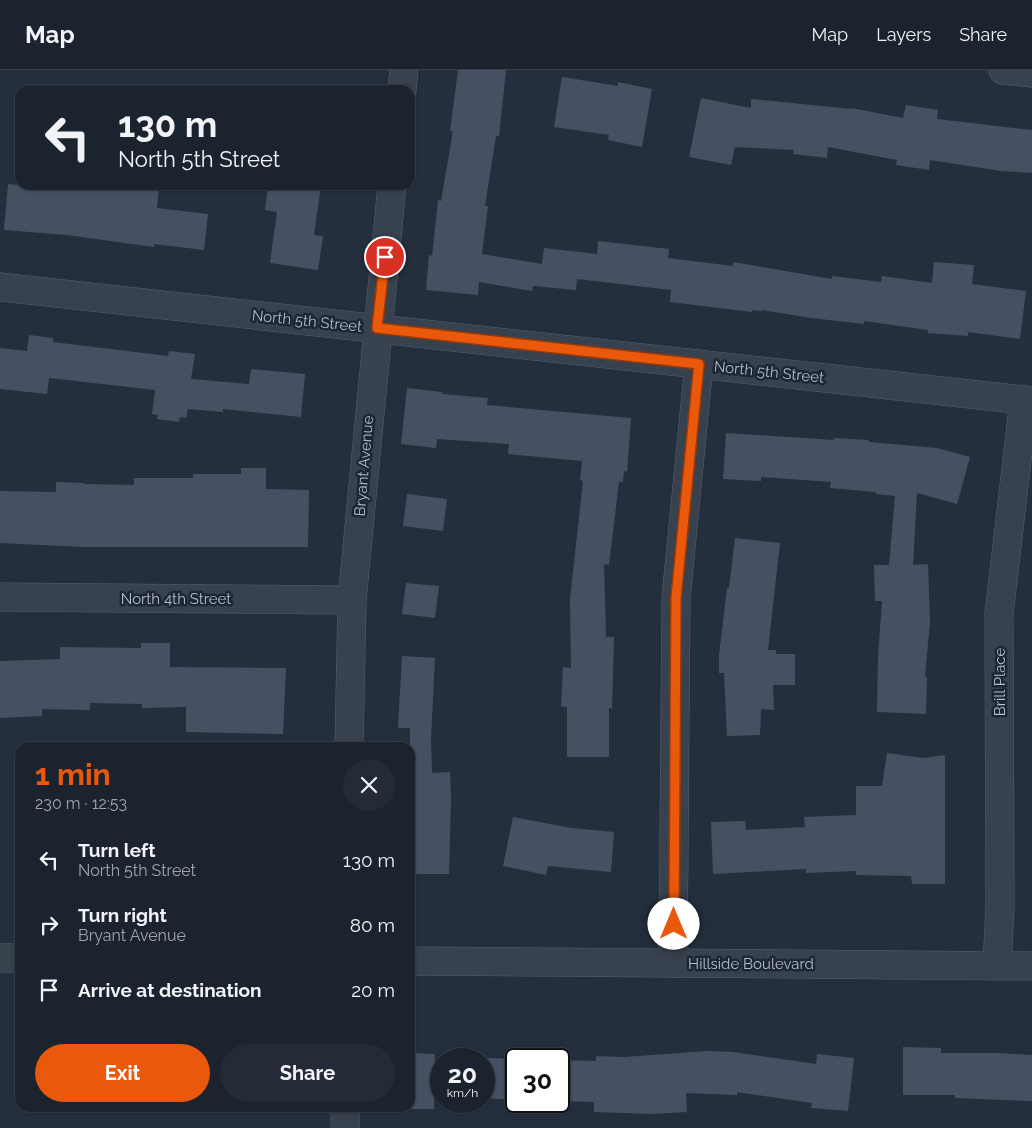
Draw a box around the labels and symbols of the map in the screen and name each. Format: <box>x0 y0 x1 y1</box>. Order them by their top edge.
pin <box>364 236 406 278</box>
street label: North 5th Street <box>251 306 363 336</box>
street label: North 5th Street <box>713 357 825 387</box>
street label: Bryant Avenue <box>351 415 377 517</box>
street label: North 4th Street <box>121 590 231 608</box>
street label: Brill Place <box>991 648 1009 716</box>
position arrow <box>647 897 699 949</box>
street label: Hillside Boulevard <box>688 955 814 973</box>
speed limit sign: 30 <box>505 1048 570 1113</box>

